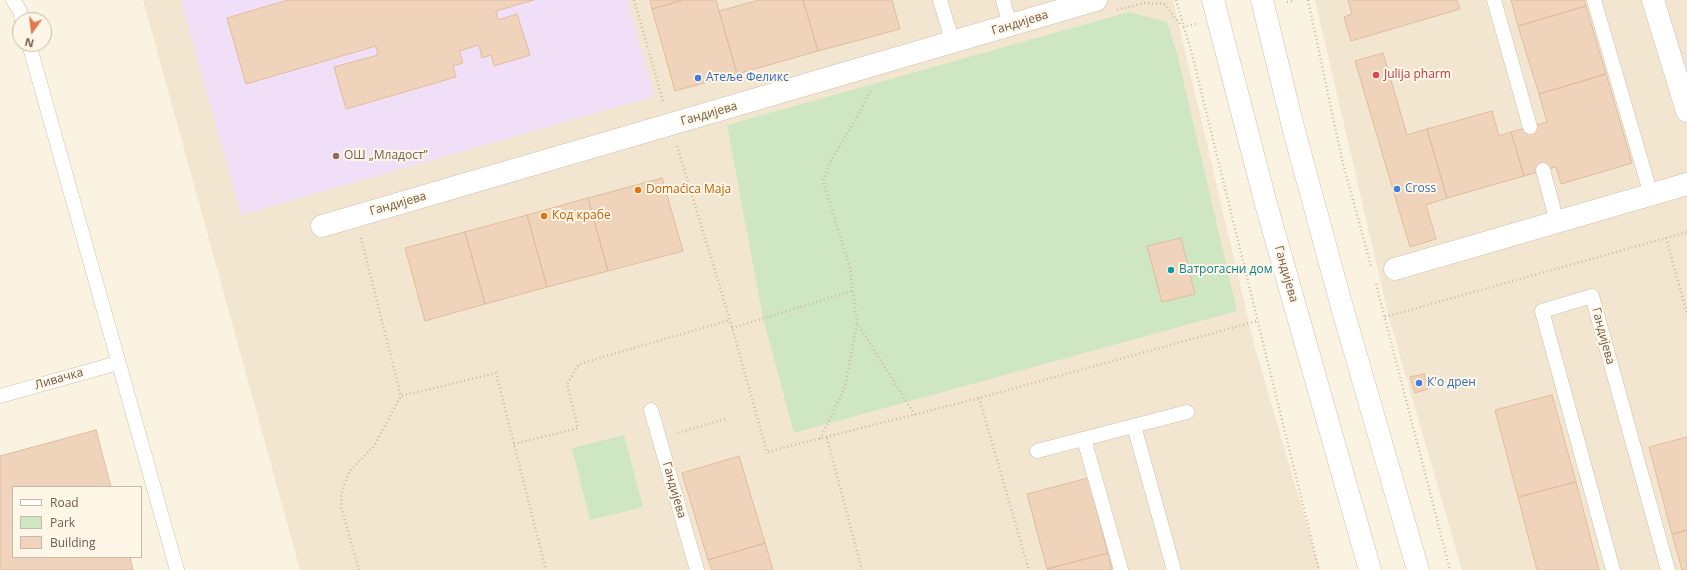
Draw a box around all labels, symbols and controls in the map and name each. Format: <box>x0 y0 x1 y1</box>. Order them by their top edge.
street label: Гандијева <box>990 8 1050 38</box>
north arrow <box>12 12 52 52</box>
text: N <box>23 35 35 52</box>
place label: Julija pharm <box>1384 68 1451 82</box>
marker: Julija pharm <box>1371 70 1381 80</box>
place label: Атеље Феликс <box>706 71 789 85</box>
marker: Атеље Феликс <box>693 73 703 83</box>
street label: Гандијева <box>679 99 739 129</box>
place label: ОШ „Младост” <box>344 149 428 163</box>
marker: ОШ „Младост” <box>331 151 341 161</box>
place label: Cross <box>1405 182 1436 196</box>
place label: Domaćica Maja <box>646 183 731 197</box>
marker: Cross <box>1392 184 1402 194</box>
marker: Domaćica Maja <box>633 185 643 195</box>
street label: Гандијева <box>368 189 428 219</box>
place label: Код крабе <box>552 209 611 223</box>
marker: Код крабе <box>539 211 549 221</box>
street label: Гандијева <box>1271 244 1301 304</box>
place label: Ватрогасни дом <box>1179 263 1272 277</box>
marker: Ватрогасни дом <box>1166 265 1176 275</box>
street label: Гандијева <box>1588 306 1618 366</box>
street label: Ливачка <box>33 365 85 393</box>
place label: К'о дрен <box>1427 376 1476 390</box>
marker: К'о дрен <box>1414 378 1424 388</box>
street label: Гандијева <box>659 460 689 520</box>
legend <box>12 486 142 558</box>
text: Road <box>50 494 79 511</box>
text: Park <box>50 514 75 531</box>
text: Building <box>50 534 95 551</box>

